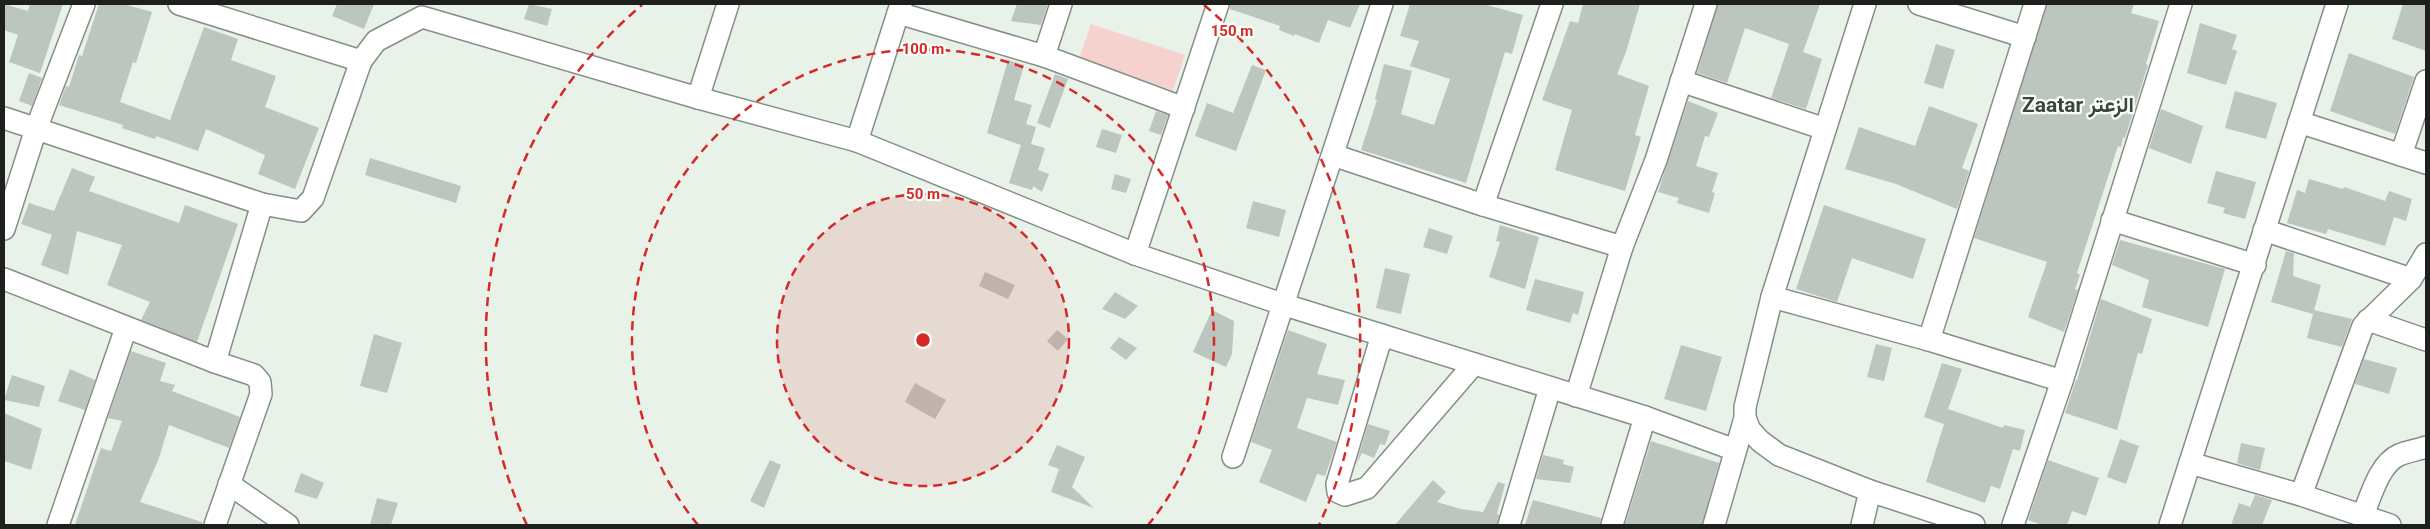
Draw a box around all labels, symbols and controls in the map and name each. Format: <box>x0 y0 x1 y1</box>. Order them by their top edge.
text: 150 m <box>1211 22 1253 40</box>
text: 100 m <box>902 40 944 58</box>
district label: Zaatar الزعتر <box>2022 93 2134 118</box>
text: 50 m <box>906 185 940 203</box>
centre of rings <box>914 331 932 349</box>

